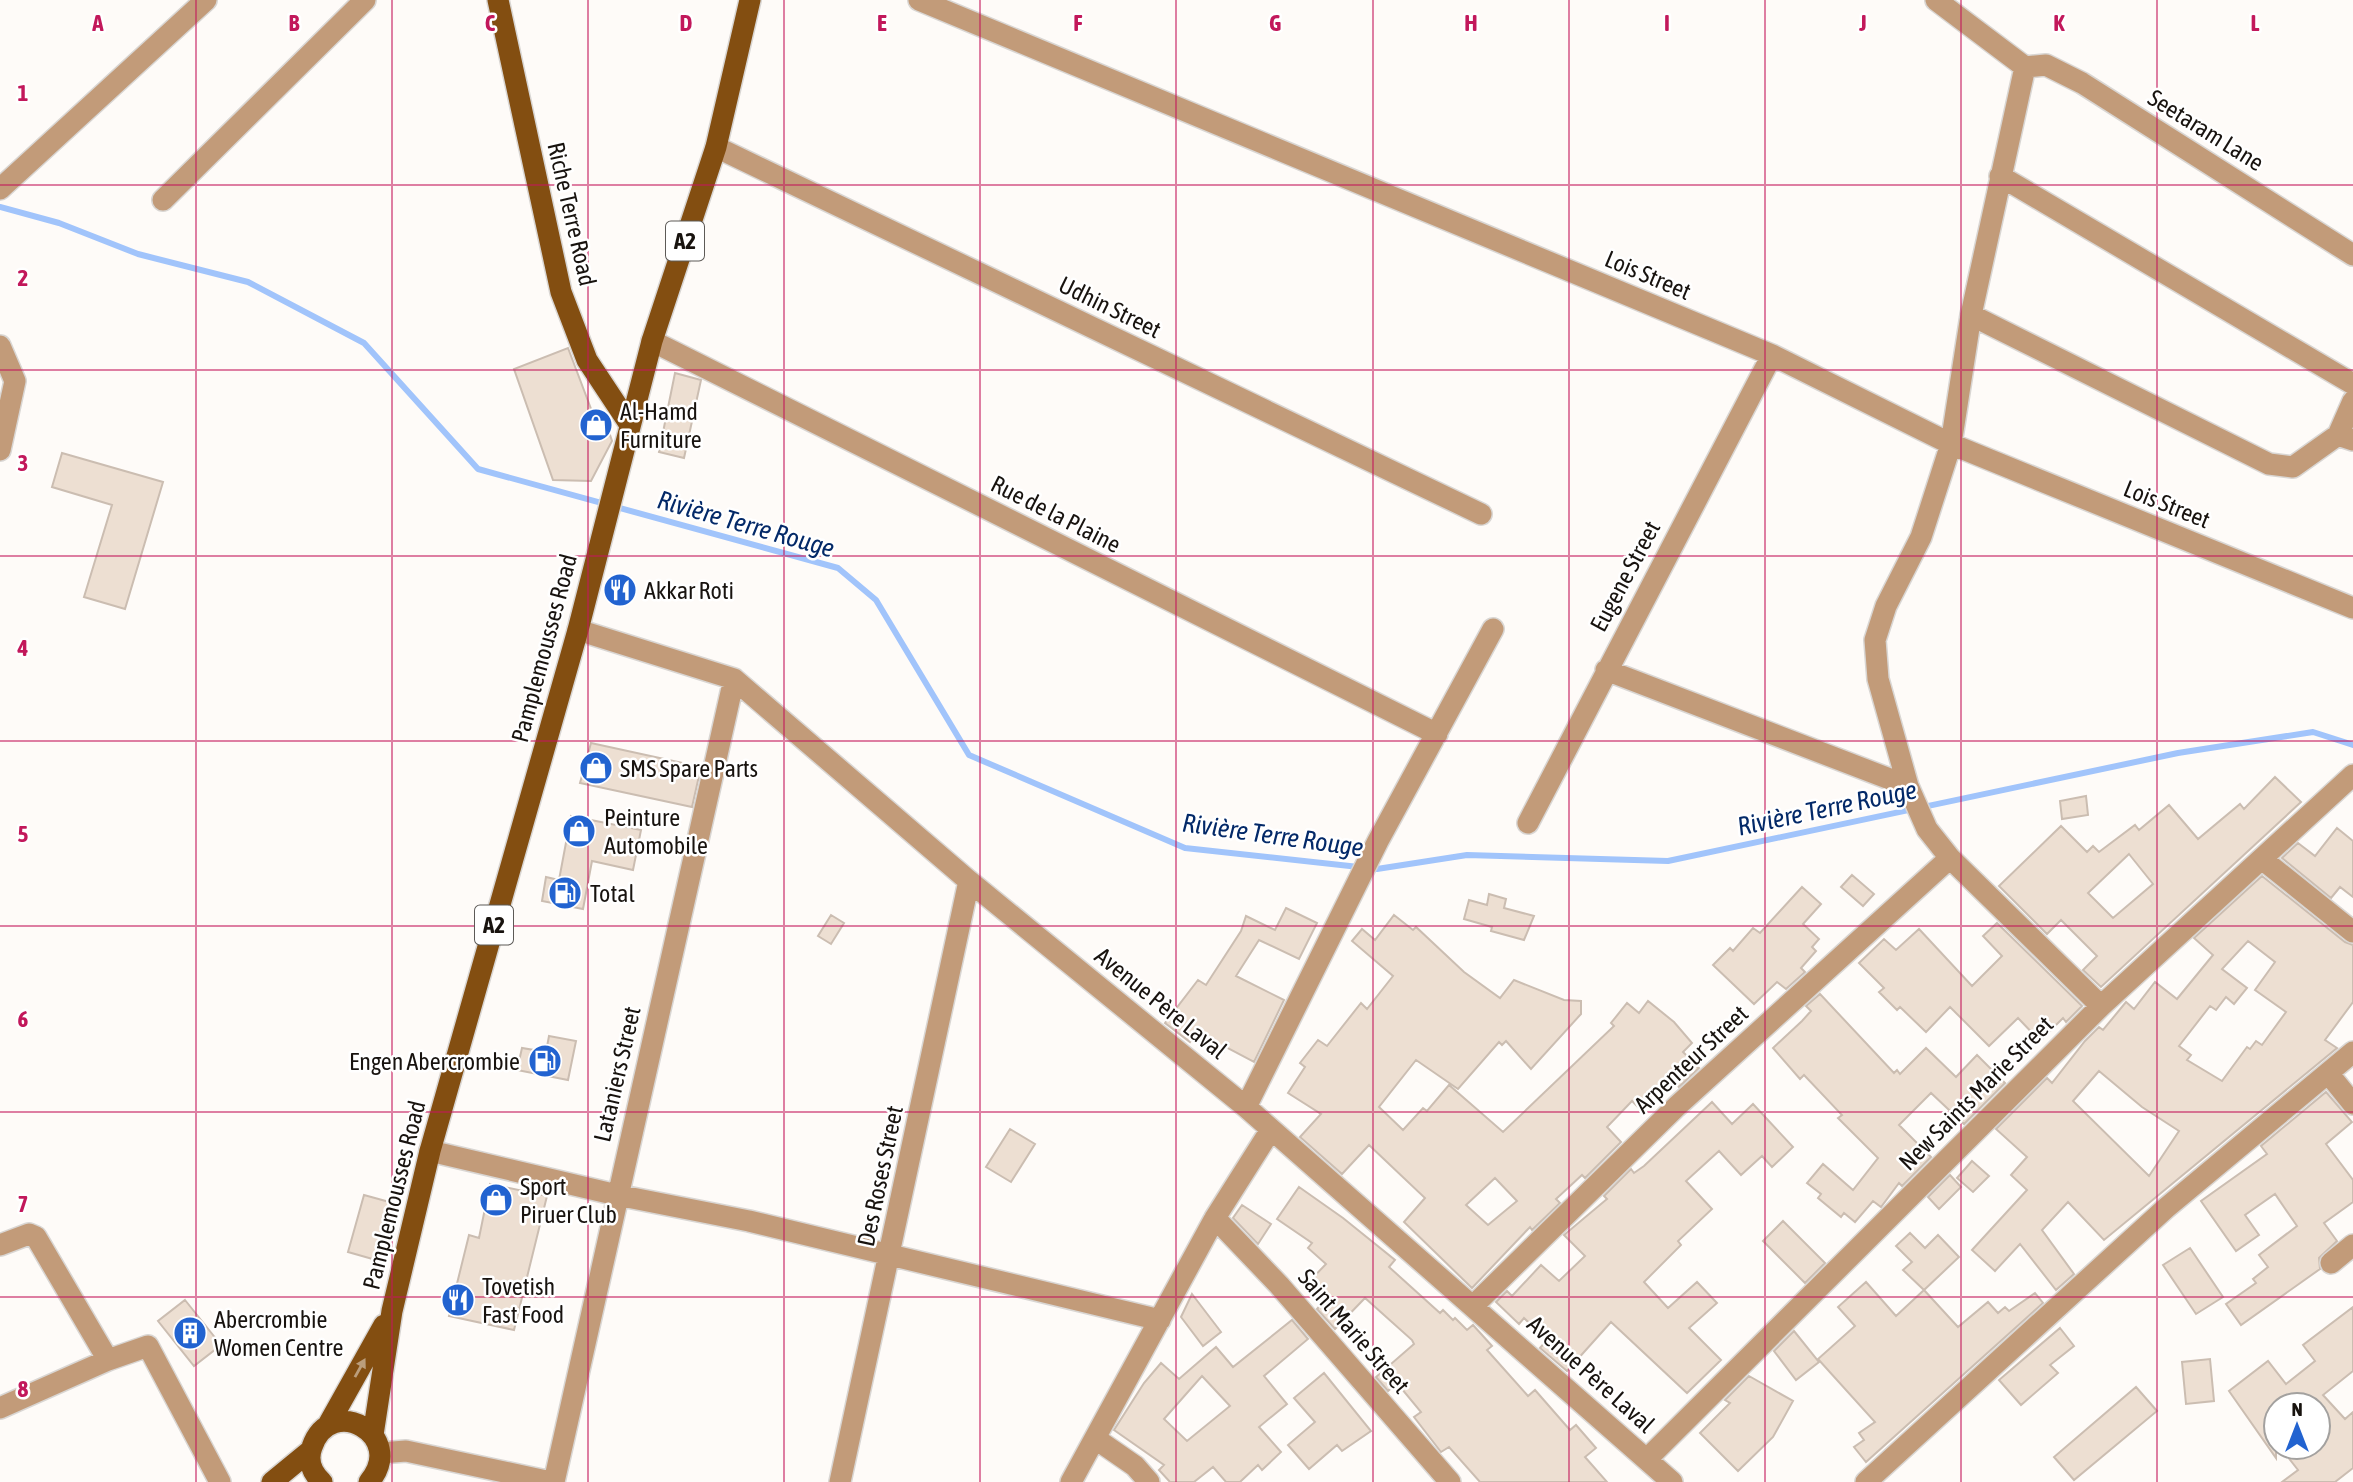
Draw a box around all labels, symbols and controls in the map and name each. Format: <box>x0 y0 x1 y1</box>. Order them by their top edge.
text: A <box>91 10 104 36</box>
text: B <box>289 10 300 36</box>
text: C <box>485 10 496 36</box>
text: D <box>680 10 693 36</box>
text: E <box>877 10 887 36</box>
text: F <box>1073 10 1083 36</box>
text: G <box>1269 10 1281 36</box>
text: H <box>1464 10 1478 36</box>
text: I <box>1664 10 1670 36</box>
text: J <box>1858 10 1867 36</box>
text: K <box>2053 10 2065 36</box>
text: L <box>2251 10 2260 36</box>
text: 1 <box>18 80 29 106</box>
street label: Seetaram Lane <box>2143 84 2269 176</box>
street label: Riche Terre Road <box>542 140 602 288</box>
road number: A2 <box>666 222 704 260</box>
street label: Lois Street <box>1601 245 1695 305</box>
text: 2 <box>18 265 28 291</box>
street label: Udhin Street <box>1055 271 1166 343</box>
place label: Al-Hamd Furniture <box>620 398 702 453</box>
shop icon: Al-Hamd Furniture <box>577 406 615 444</box>
text: 3 <box>18 450 28 476</box>
street label: Rue de la Plaine <box>987 470 1125 558</box>
street label: Lois Street <box>2120 475 2214 533</box>
water label: Rivière Terre Rouge <box>654 484 838 564</box>
street label: Eugene Street <box>1585 516 1665 636</box>
street label: Pamplemousses Road <box>506 551 582 745</box>
restaurant icon: Akkar Roti <box>601 571 639 609</box>
place label: Akkar Roti <box>644 577 734 604</box>
text: 4 <box>17 635 29 661</box>
shop icon: SMS Spare Parts <box>577 749 615 787</box>
place label: SMS Spare Parts <box>620 755 758 782</box>
water label: Rivière Terre Rouge <box>1735 774 1919 842</box>
place label: Peinture Automobile <box>604 804 708 859</box>
water label: Rivière Terre Rouge <box>1180 807 1366 863</box>
shop icon: Peinture Automobile <box>560 812 598 850</box>
text: 5 <box>18 821 29 847</box>
fuel station icon: Total <box>546 874 584 912</box>
place label: Total <box>590 880 635 907</box>
road number: A2 <box>475 906 513 944</box>
street label: Avenue Père Laval <box>1090 942 1233 1065</box>
street label: Arpenteur Street <box>1629 1000 1753 1118</box>
street label: Lataniers Street <box>588 1004 646 1144</box>
text: 6 <box>18 1006 29 1032</box>
street label: New Saints Marie Street <box>1894 1010 2059 1175</box>
fuel station icon: Engen Abercrombie <box>526 1042 564 1080</box>
place label: Engen Abercrombie <box>349 1048 520 1075</box>
street label: Pamplemousses Road <box>357 1098 431 1292</box>
street label: Des Roses Street <box>852 1103 908 1249</box>
place label: Sport Piruer Club <box>520 1173 617 1228</box>
shop icon: Sport Piruer Club <box>477 1181 515 1219</box>
text: 7 <box>18 1191 28 1217</box>
street label: Saint Marie Street <box>1293 1264 1415 1399</box>
place label: Tovetish Fast Food <box>482 1273 564 1328</box>
restaurant icon: Tovetish Fast Food <box>439 1281 477 1319</box>
place label: Abercrombie Women Centre <box>214 1306 343 1361</box>
street label: Avenue Père Laval <box>1522 1310 1660 1438</box>
building icon: Abercrombie Women Centre <box>171 1314 209 1352</box>
one-way arrow <box>354 1358 366 1378</box>
text: 8 <box>18 1376 29 1402</box>
north arrow <box>2262 1391 2332 1461</box>
text: N <box>2291 1398 2303 1420</box>

